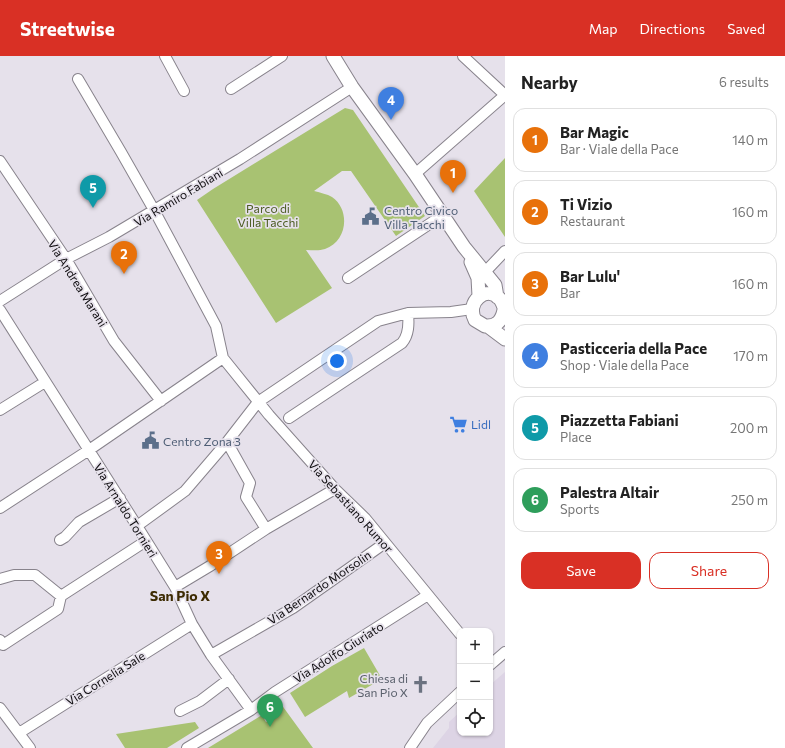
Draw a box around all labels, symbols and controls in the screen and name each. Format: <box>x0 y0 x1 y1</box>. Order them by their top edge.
text: Streetwise <box>20 17 115 40</box>
text: Map <box>589 20 618 37</box>
text: Directions <box>640 20 705 37</box>
text: Saved <box>727 20 765 37</box>
text: Nearby <box>521 72 578 93</box>
text: 6 results <box>719 74 769 90</box>
pin: 4 <box>378 87 404 120</box>
text: Bar Magic <box>560 123 629 141</box>
text: 1 <box>532 132 538 148</box>
text: 140 m <box>732 132 768 148</box>
text: Bar · Viale della Pace <box>560 141 679 157</box>
pin: 1 <box>440 160 466 193</box>
street label: Via Ramiro Fabiani <box>131 165 225 229</box>
pin: 5 <box>80 175 106 208</box>
text: Ti Vizio <box>560 195 612 213</box>
park label: Parco di Villa Tacchi <box>238 201 298 229</box>
place label: Centro Civico Villa Tacchi <box>384 203 458 231</box>
text: 2 <box>531 204 539 220</box>
text: 160 m <box>732 204 768 220</box>
public building icon: Centro Civico Villa Tacchi <box>361 207 381 227</box>
text: Restaurant <box>560 213 625 229</box>
street label: Via Andrea Marani <box>46 237 110 329</box>
pin: 2 <box>111 241 137 274</box>
text: Bar Lulu' <box>560 267 620 285</box>
text: 3 <box>531 276 539 292</box>
text: 160 m <box>732 276 768 292</box>
text: Bar <box>560 285 580 301</box>
text: Pasticceria della Pace <box>560 339 707 357</box>
text: 4 <box>531 348 539 364</box>
text: 170 m <box>733 348 768 364</box>
your location <box>327 351 347 371</box>
text: Shop · Viale della Pace <box>560 357 689 373</box>
text: Piazzetta Fabiani <box>560 411 679 429</box>
supermarket icon: Lidl <box>448 414 468 434</box>
place label: Lidl <box>471 417 491 431</box>
text: 5 <box>531 420 539 436</box>
text: 200 m <box>730 420 768 436</box>
text: Place <box>560 429 592 445</box>
public building icon: Centro Zona 3 <box>140 431 160 451</box>
place label: Centro Zona 3 <box>163 434 241 448</box>
street label: Via Sebastiano Rumor <box>306 457 396 555</box>
street label: Via Arnaldo Tornieri <box>91 460 161 560</box>
text: Palestra Altair <box>560 483 659 501</box>
text: 6 <box>531 492 539 508</box>
text: 250 m <box>731 492 768 508</box>
text: Sports <box>560 501 600 517</box>
pin: 3 <box>206 541 232 574</box>
street label: Via Bernardo Morsolin <box>265 547 373 627</box>
button: Save <box>521 552 641 589</box>
button: Share <box>649 552 769 589</box>
district label: San Pio X <box>150 587 210 604</box>
street label: Via Adolfo Giuriato <box>290 619 386 685</box>
map controls <box>457 628 493 736</box>
button: + <box>457 628 493 664</box>
street label: Via Cornelia Sale <box>63 648 147 708</box>
button: − <box>457 664 493 700</box>
place label: Chiesa di San Pio X <box>357 671 408 699</box>
church icon: Chiesa di San Pio X <box>411 675 431 695</box>
pin: 6 <box>257 694 283 727</box>
button: locate <box>457 700 493 736</box>

